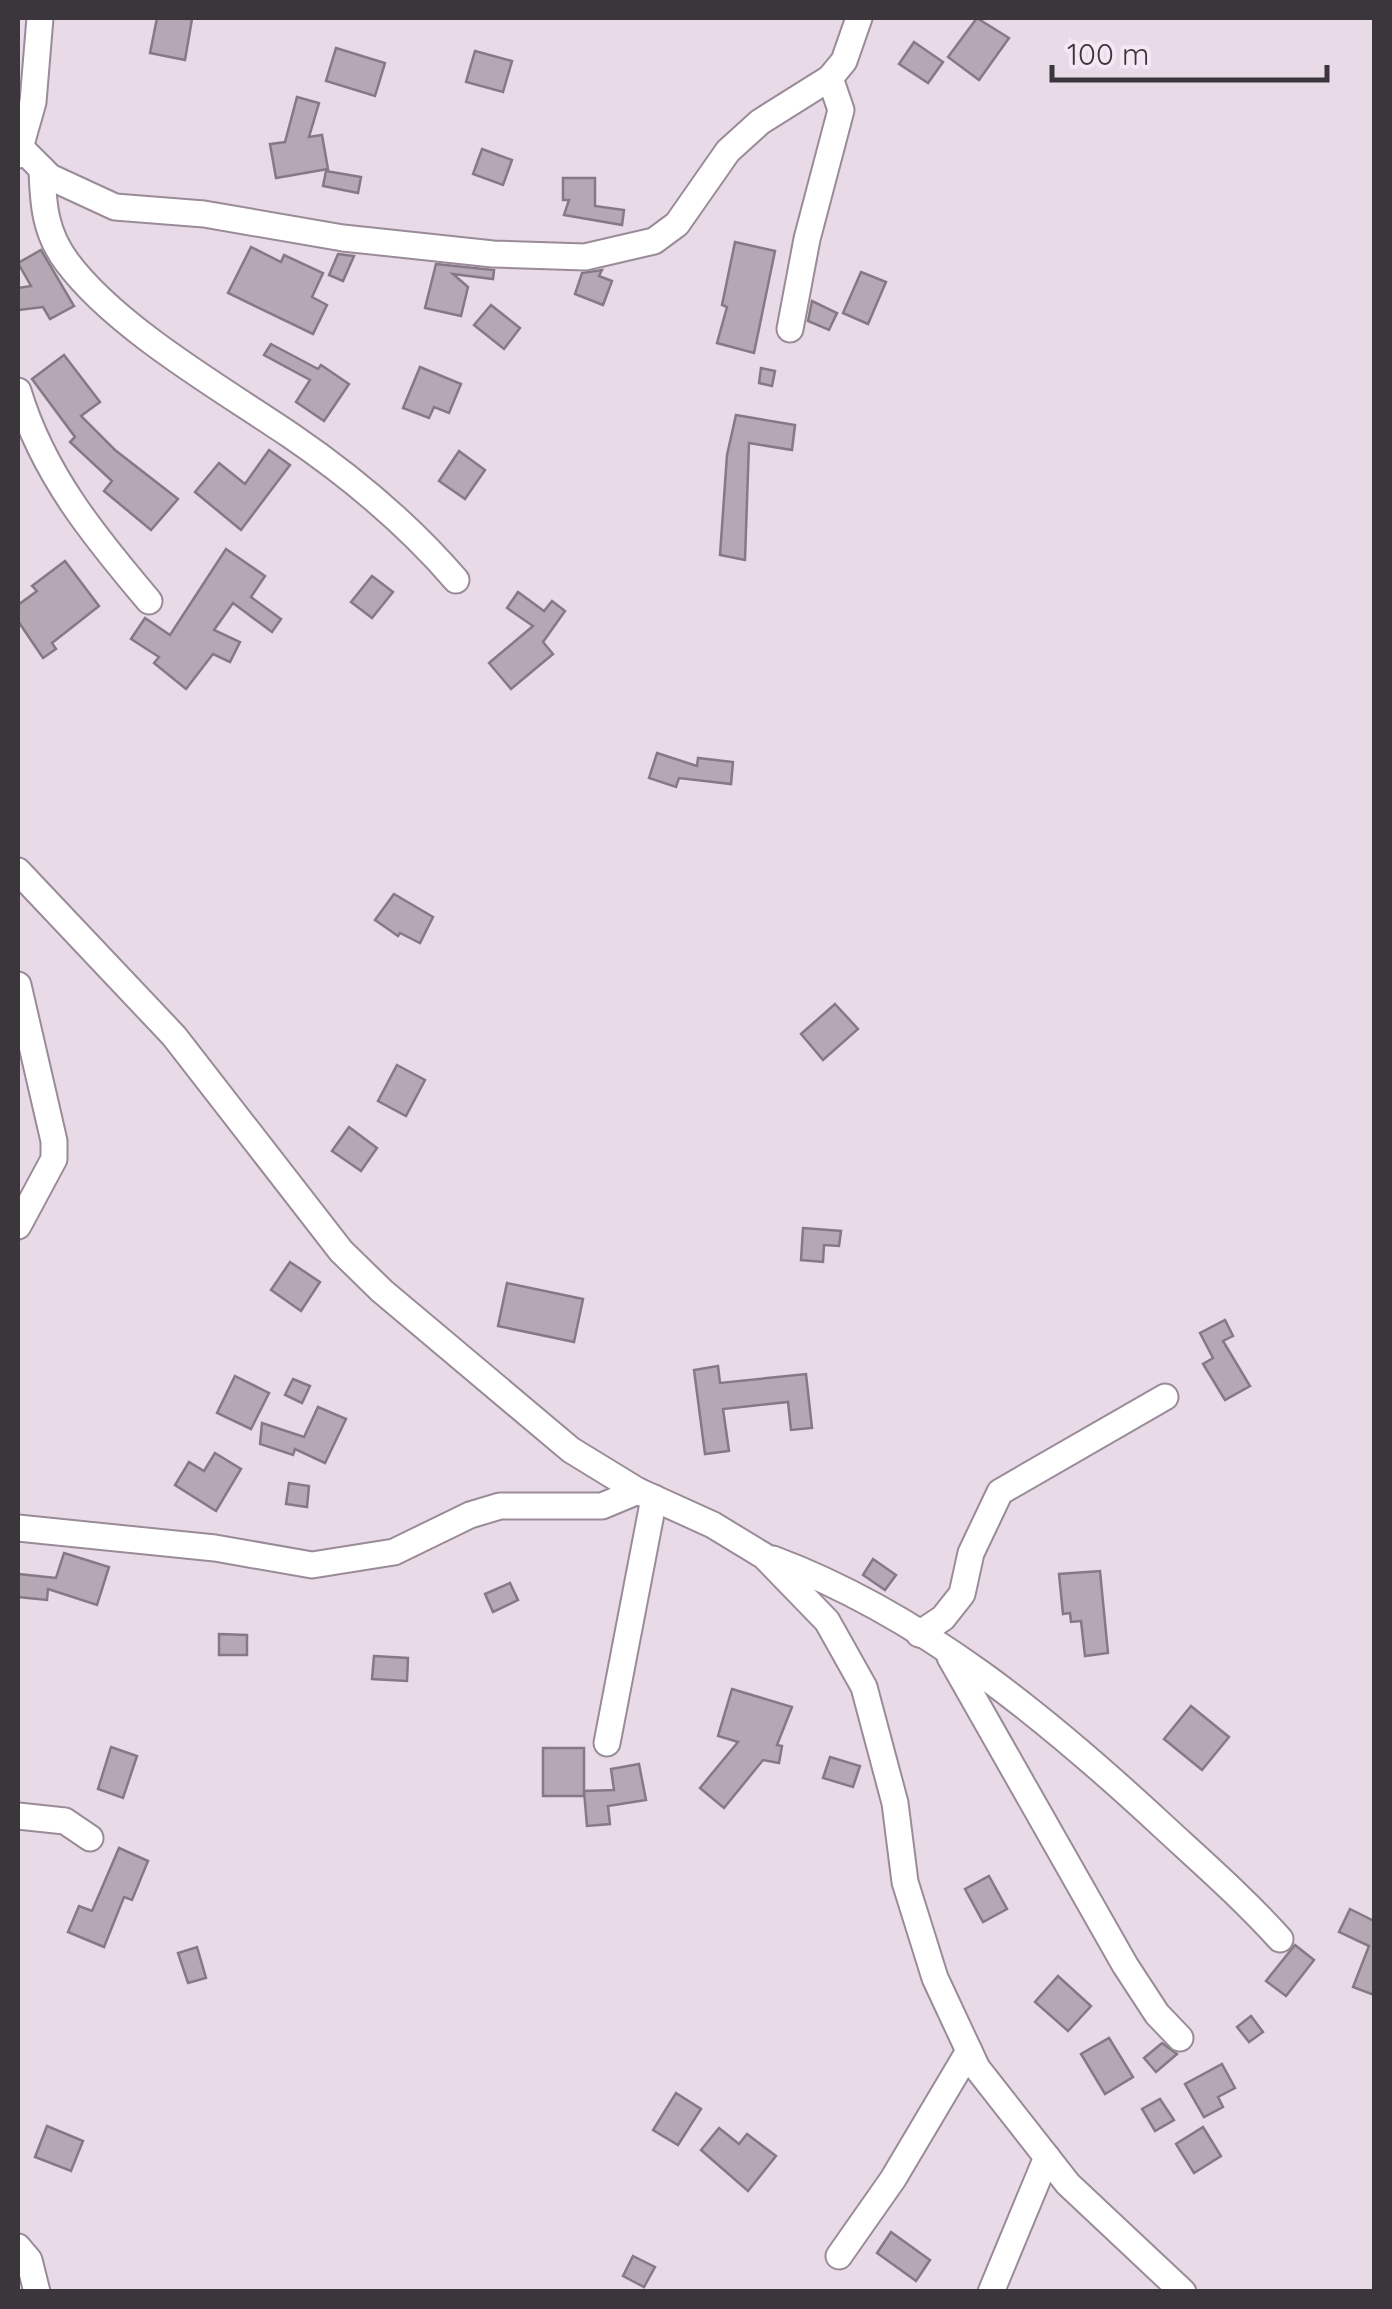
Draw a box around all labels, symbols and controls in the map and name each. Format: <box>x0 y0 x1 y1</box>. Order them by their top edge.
scale bar <box>1052 20 1327 82</box>
text: 100 m <box>1067 35 1149 73</box>

